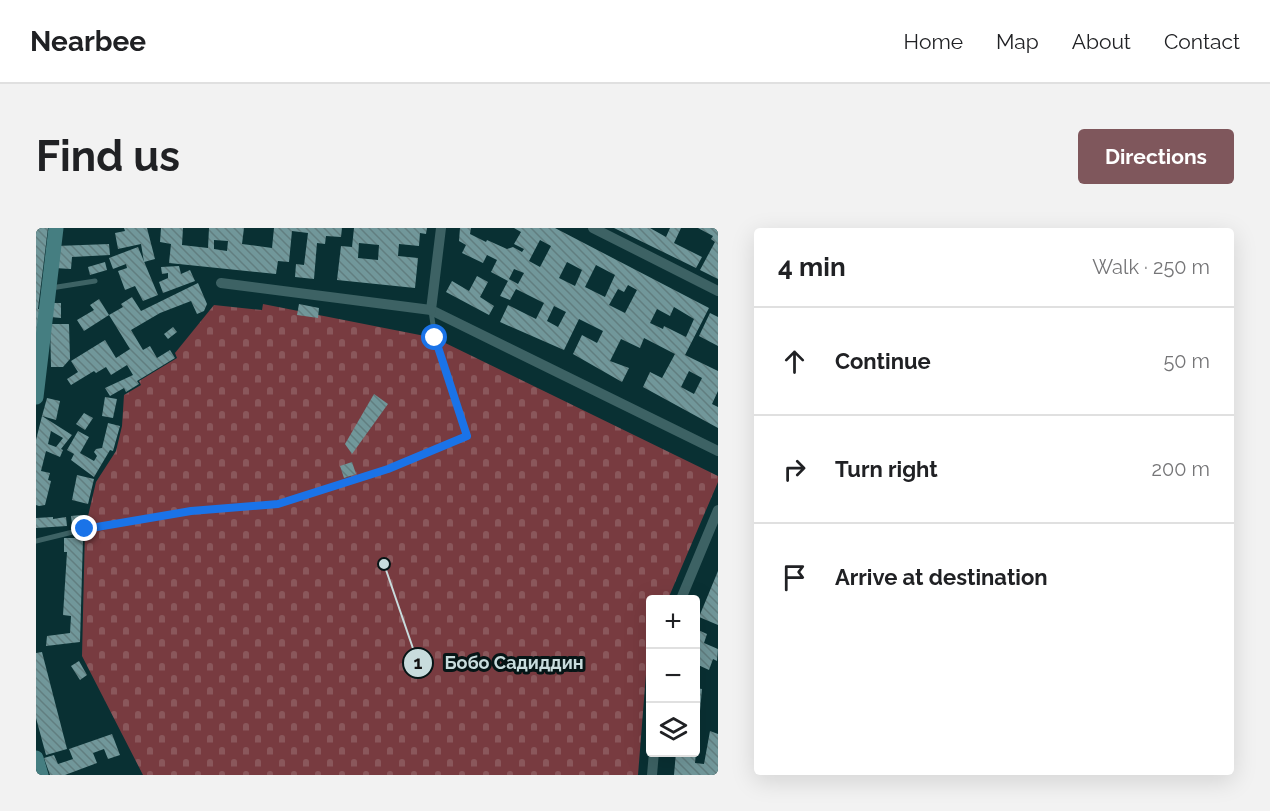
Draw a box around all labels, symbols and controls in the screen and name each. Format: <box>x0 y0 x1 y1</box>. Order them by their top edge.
text: Nearbee <box>30 25 146 58</box>
text: Home <box>904 29 963 54</box>
text: Map <box>996 29 1039 54</box>
text: About <box>1072 29 1131 54</box>
text: Contact <box>1164 29 1240 54</box>
button: Directions <box>1078 129 1234 184</box>
text: Find us <box>36 132 180 181</box>
text: 4 min <box>778 252 846 282</box>
text: Walk · 250 m <box>1092 255 1210 279</box>
route start <box>421 324 447 350</box>
icon: ahead <box>778 345 811 378</box>
text: Continue <box>835 348 931 374</box>
text: 50 m <box>1163 349 1210 373</box>
icon: right <box>778 453 811 486</box>
text: Turn right <box>835 456 938 482</box>
text: 200 m <box>1152 457 1210 481</box>
route end <box>71 515 97 541</box>
icon: arrive <box>778 561 811 594</box>
text: Arrive at destination <box>835 564 1048 590</box>
map controls <box>646 595 700 757</box>
button: + <box>646 595 700 649</box>
callout: Бобо Садиддин <box>403 645 596 681</box>
button: − <box>646 649 700 703</box>
text: 1 <box>414 652 423 673</box>
text: Бобо Садиддин <box>444 652 584 673</box>
button: layers <box>646 703 700 757</box>

